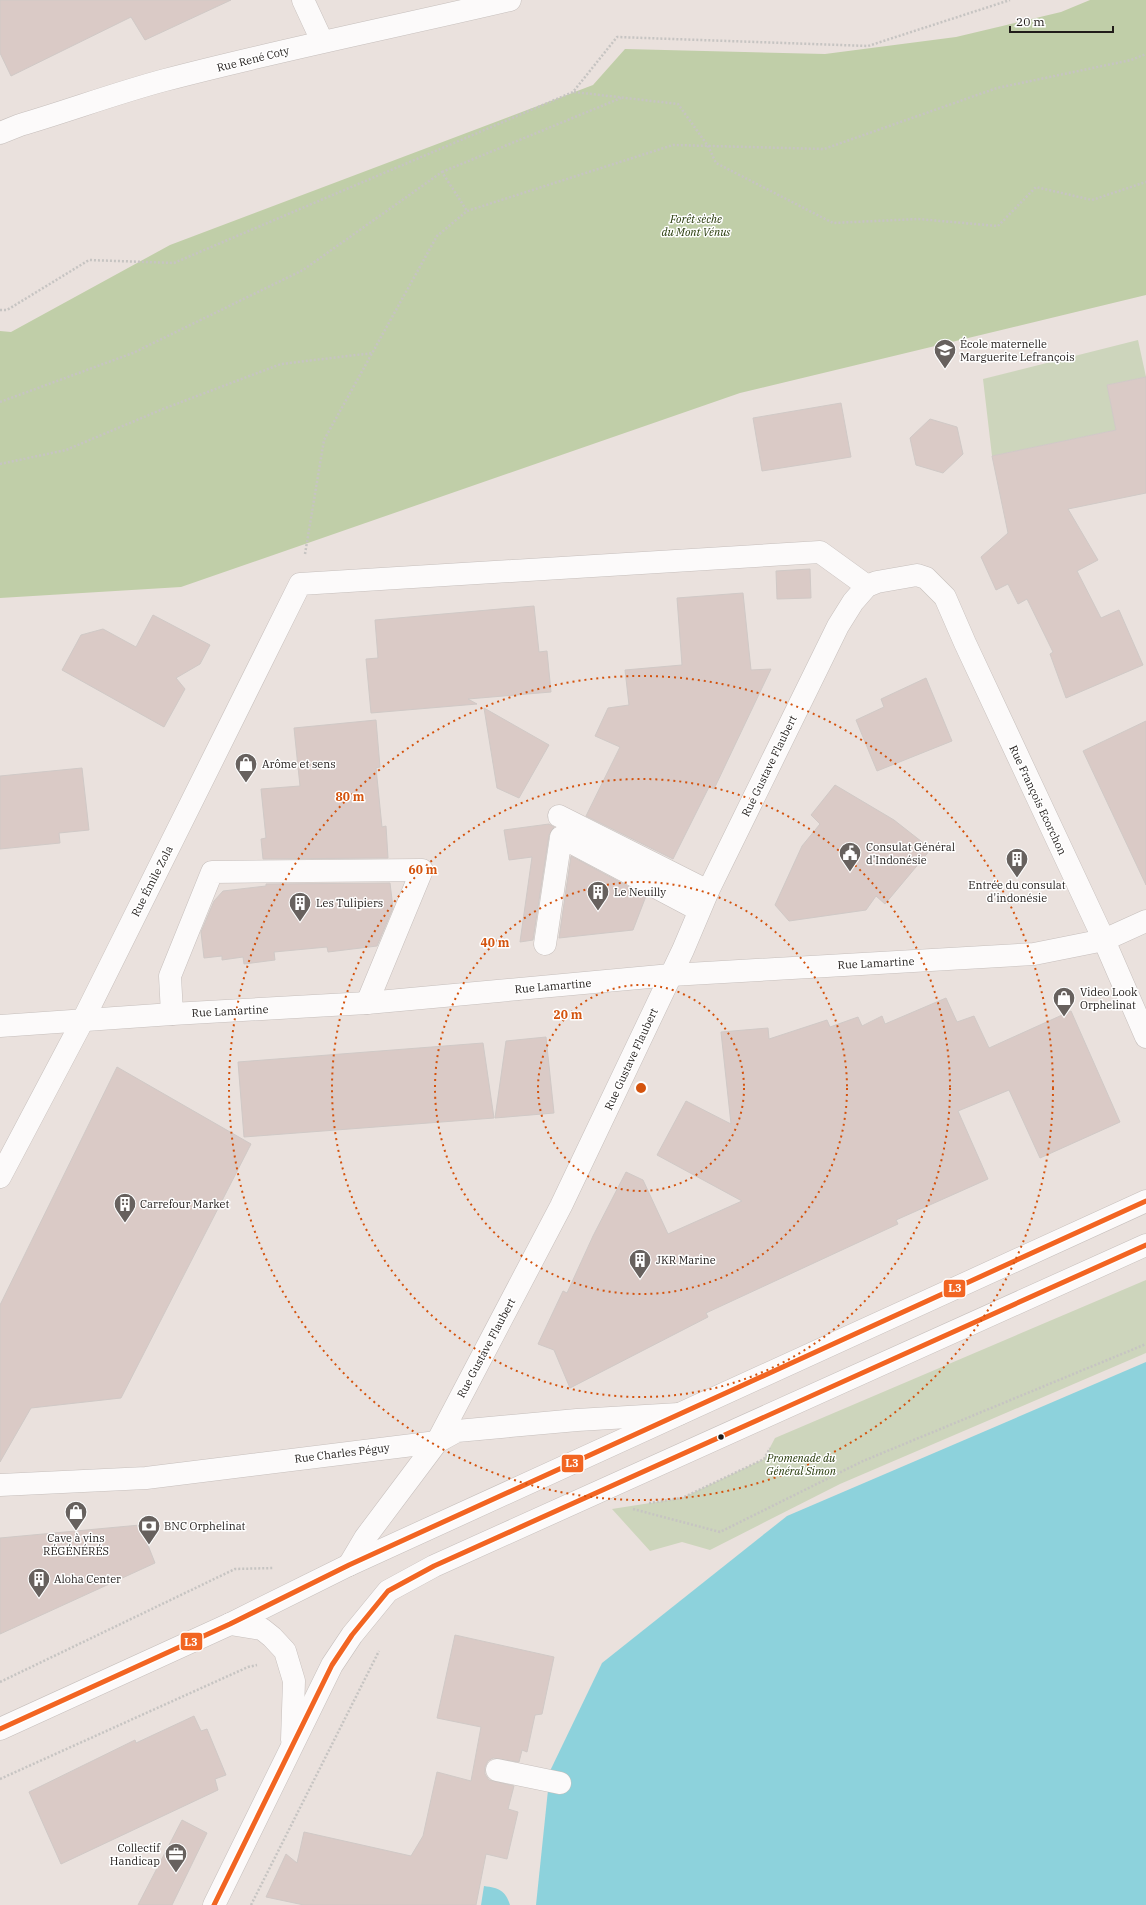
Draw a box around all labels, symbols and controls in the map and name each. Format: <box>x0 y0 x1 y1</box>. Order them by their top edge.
scale bar <box>1010 8 1113 34</box>
text: 20 m <box>1016 14 1045 29</box>
street label: Rue René Coty <box>215 43 291 75</box>
park label: Forêt sèche du Mont Vénus <box>662 212 731 239</box>
school or university icon: École maternelle Marguerite Lefrançois <box>932 337 958 370</box>
place label: École maternelle Marguerite Lefrançois <box>960 337 1075 364</box>
street label: Rue Gustave Flaubert <box>738 713 800 819</box>
street label: Rue François Ecorchon <box>1006 743 1070 857</box>
shop icon: Arôme et sens <box>233 751 259 784</box>
place label: Arôme et sens <box>262 757 336 771</box>
text: 80 m <box>336 789 365 804</box>
public building icon: Consulat Général d'Indonésie <box>837 840 863 873</box>
place label: Consulat Général d'Indonésie <box>866 840 955 867</box>
street label: Rue Émile Zola <box>128 843 176 919</box>
building icon: Entrée du consulat d'indonésie <box>1004 846 1030 879</box>
text: 60 m <box>409 862 438 877</box>
place label: Entrée du consulat d'indonésie <box>968 878 1066 905</box>
building icon: Le Neuilly <box>585 879 611 912</box>
place label: Le Neuilly <box>614 885 666 899</box>
building icon: Les Tulipiers <box>287 890 313 923</box>
place label: Les Tulipiers <box>316 896 383 910</box>
text: 40 m <box>481 935 510 950</box>
street label: Rue Lamartine <box>837 954 915 972</box>
street label: Rue Lamartine <box>514 976 592 996</box>
shop icon: Video Look Orphelinat <box>1051 985 1077 1018</box>
place label: Video Look Orphelinat <box>1080 985 1138 1012</box>
street label: Rue Lamartine <box>191 1002 269 1020</box>
street label: Rue Gustave Flaubert <box>601 1006 661 1112</box>
text: 20 m <box>554 1007 583 1022</box>
centre of rings <box>634 1081 648 1095</box>
building icon: Carrefour Market <box>112 1191 138 1224</box>
place label: Carrefour Market <box>140 1197 229 1211</box>
building icon: JKR Marine <box>627 1247 653 1280</box>
place label: JKR Marine <box>656 1253 716 1267</box>
line badge: L3 <box>943 1279 966 1298</box>
text: L3 <box>948 1281 962 1295</box>
street label: Rue Gustave Flaubert <box>454 1296 518 1400</box>
unlabelled marker <box>716 1432 726 1442</box>
street label: Rue Charles Péguy <box>294 1440 391 1466</box>
park label: Promenade du Général Simon <box>766 1451 837 1478</box>
line badge: L3 <box>561 1454 584 1473</box>
text: L3 <box>565 1456 579 1470</box>
shop icon: Cave à vins RÉGÉNÉRÉS <box>63 1499 89 1532</box>
bank icon: BNC Orphelinat <box>136 1513 162 1546</box>
place label: BNC Orphelinat <box>164 1519 246 1533</box>
place label: Cave à vins RÉGÉNÉRÉS <box>43 1531 109 1558</box>
building icon: Aloha Center <box>26 1566 52 1599</box>
place label: Aloha Center <box>54 1572 121 1586</box>
line badge: L3 <box>180 1632 203 1651</box>
text: L3 <box>184 1635 198 1649</box>
place label: Collectif Handicap <box>110 1841 161 1868</box>
office icon: Collectif Handicap <box>163 1841 189 1874</box>

